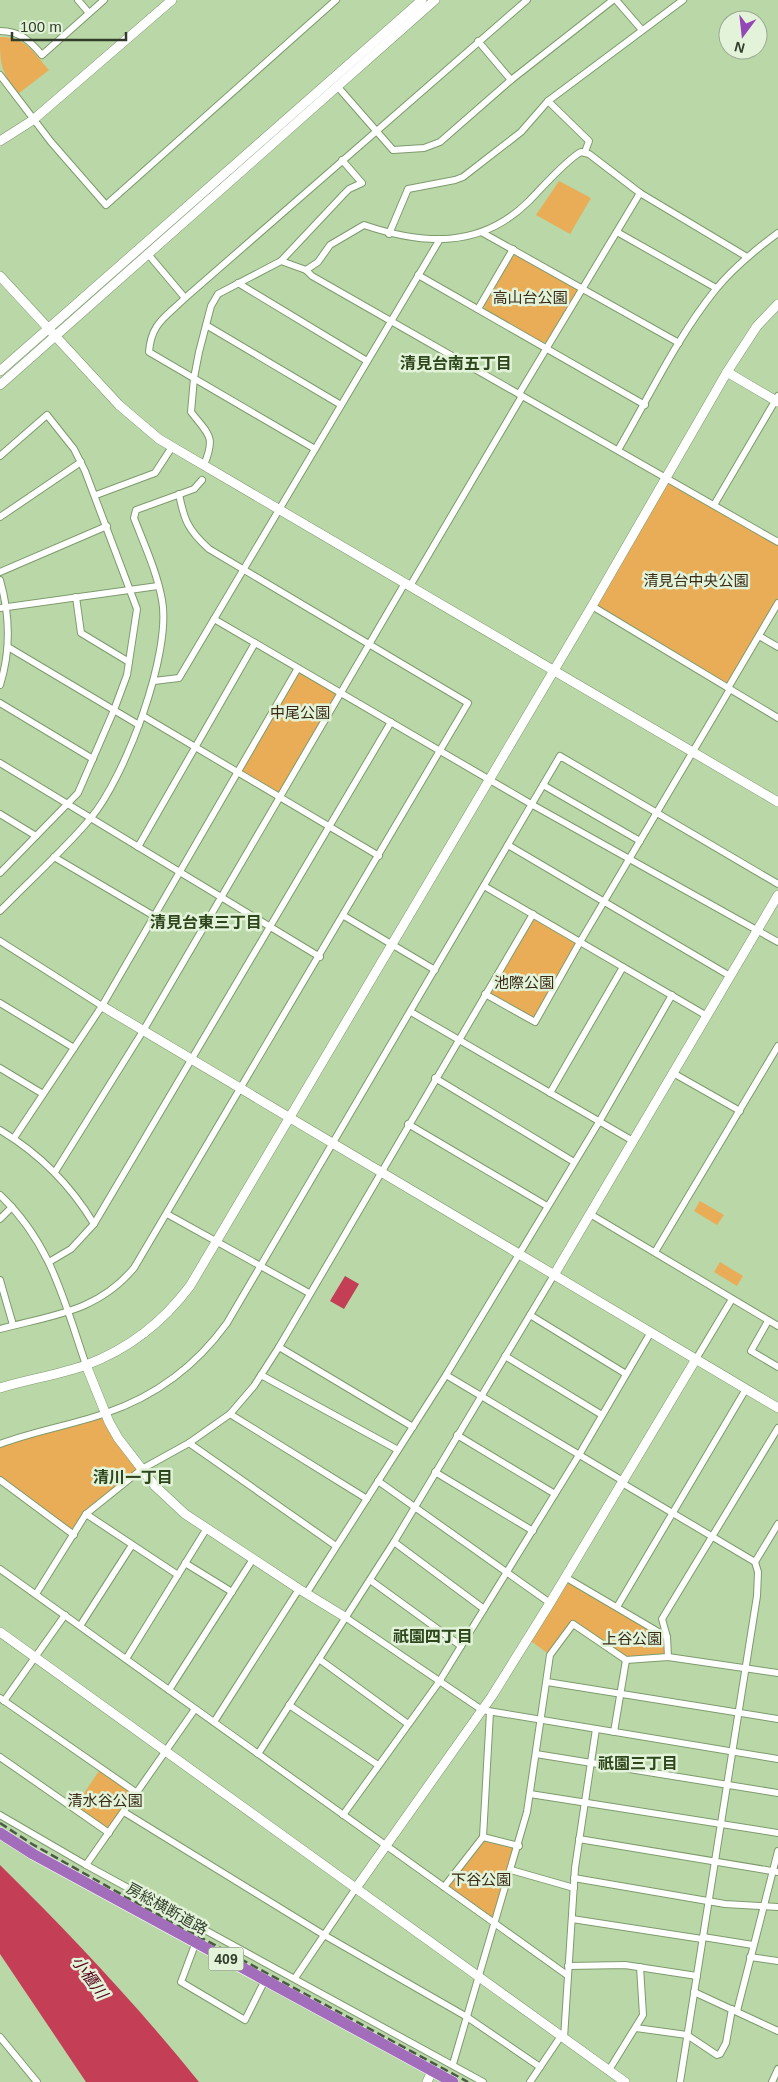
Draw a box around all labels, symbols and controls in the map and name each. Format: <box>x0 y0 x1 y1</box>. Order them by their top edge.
scale bar <box>12 10 126 42</box>
north arrow <box>718 10 768 60</box>
text: 100 m <box>20 18 62 35</box>
text: N <box>733 39 747 57</box>
park label: 高山台公園 <box>492 289 568 306</box>
district label: 清見台南五丁目 <box>400 355 512 372</box>
park label: 清見台中央公園 <box>643 572 749 589</box>
park label: 中尾公園 <box>270 704 330 721</box>
district label: 清見台東三丁目 <box>150 914 262 931</box>
park label: 池際公園 <box>494 974 554 991</box>
district label: 清川一丁目 <box>93 1469 173 1486</box>
district label: 祇園四丁目 <box>393 1628 473 1645</box>
park label: 上谷公園 <box>602 1630 662 1647</box>
district label: 祇園三丁目 <box>598 1755 678 1772</box>
park label: 清水谷公園 <box>67 1792 143 1809</box>
park label: 下谷公園 <box>451 1871 511 1888</box>
street label: 房総横断道路 <box>124 1879 211 1938</box>
road number: 409 <box>208 1948 244 1970</box>
water label: 小櫃川 <box>69 1953 112 2003</box>

